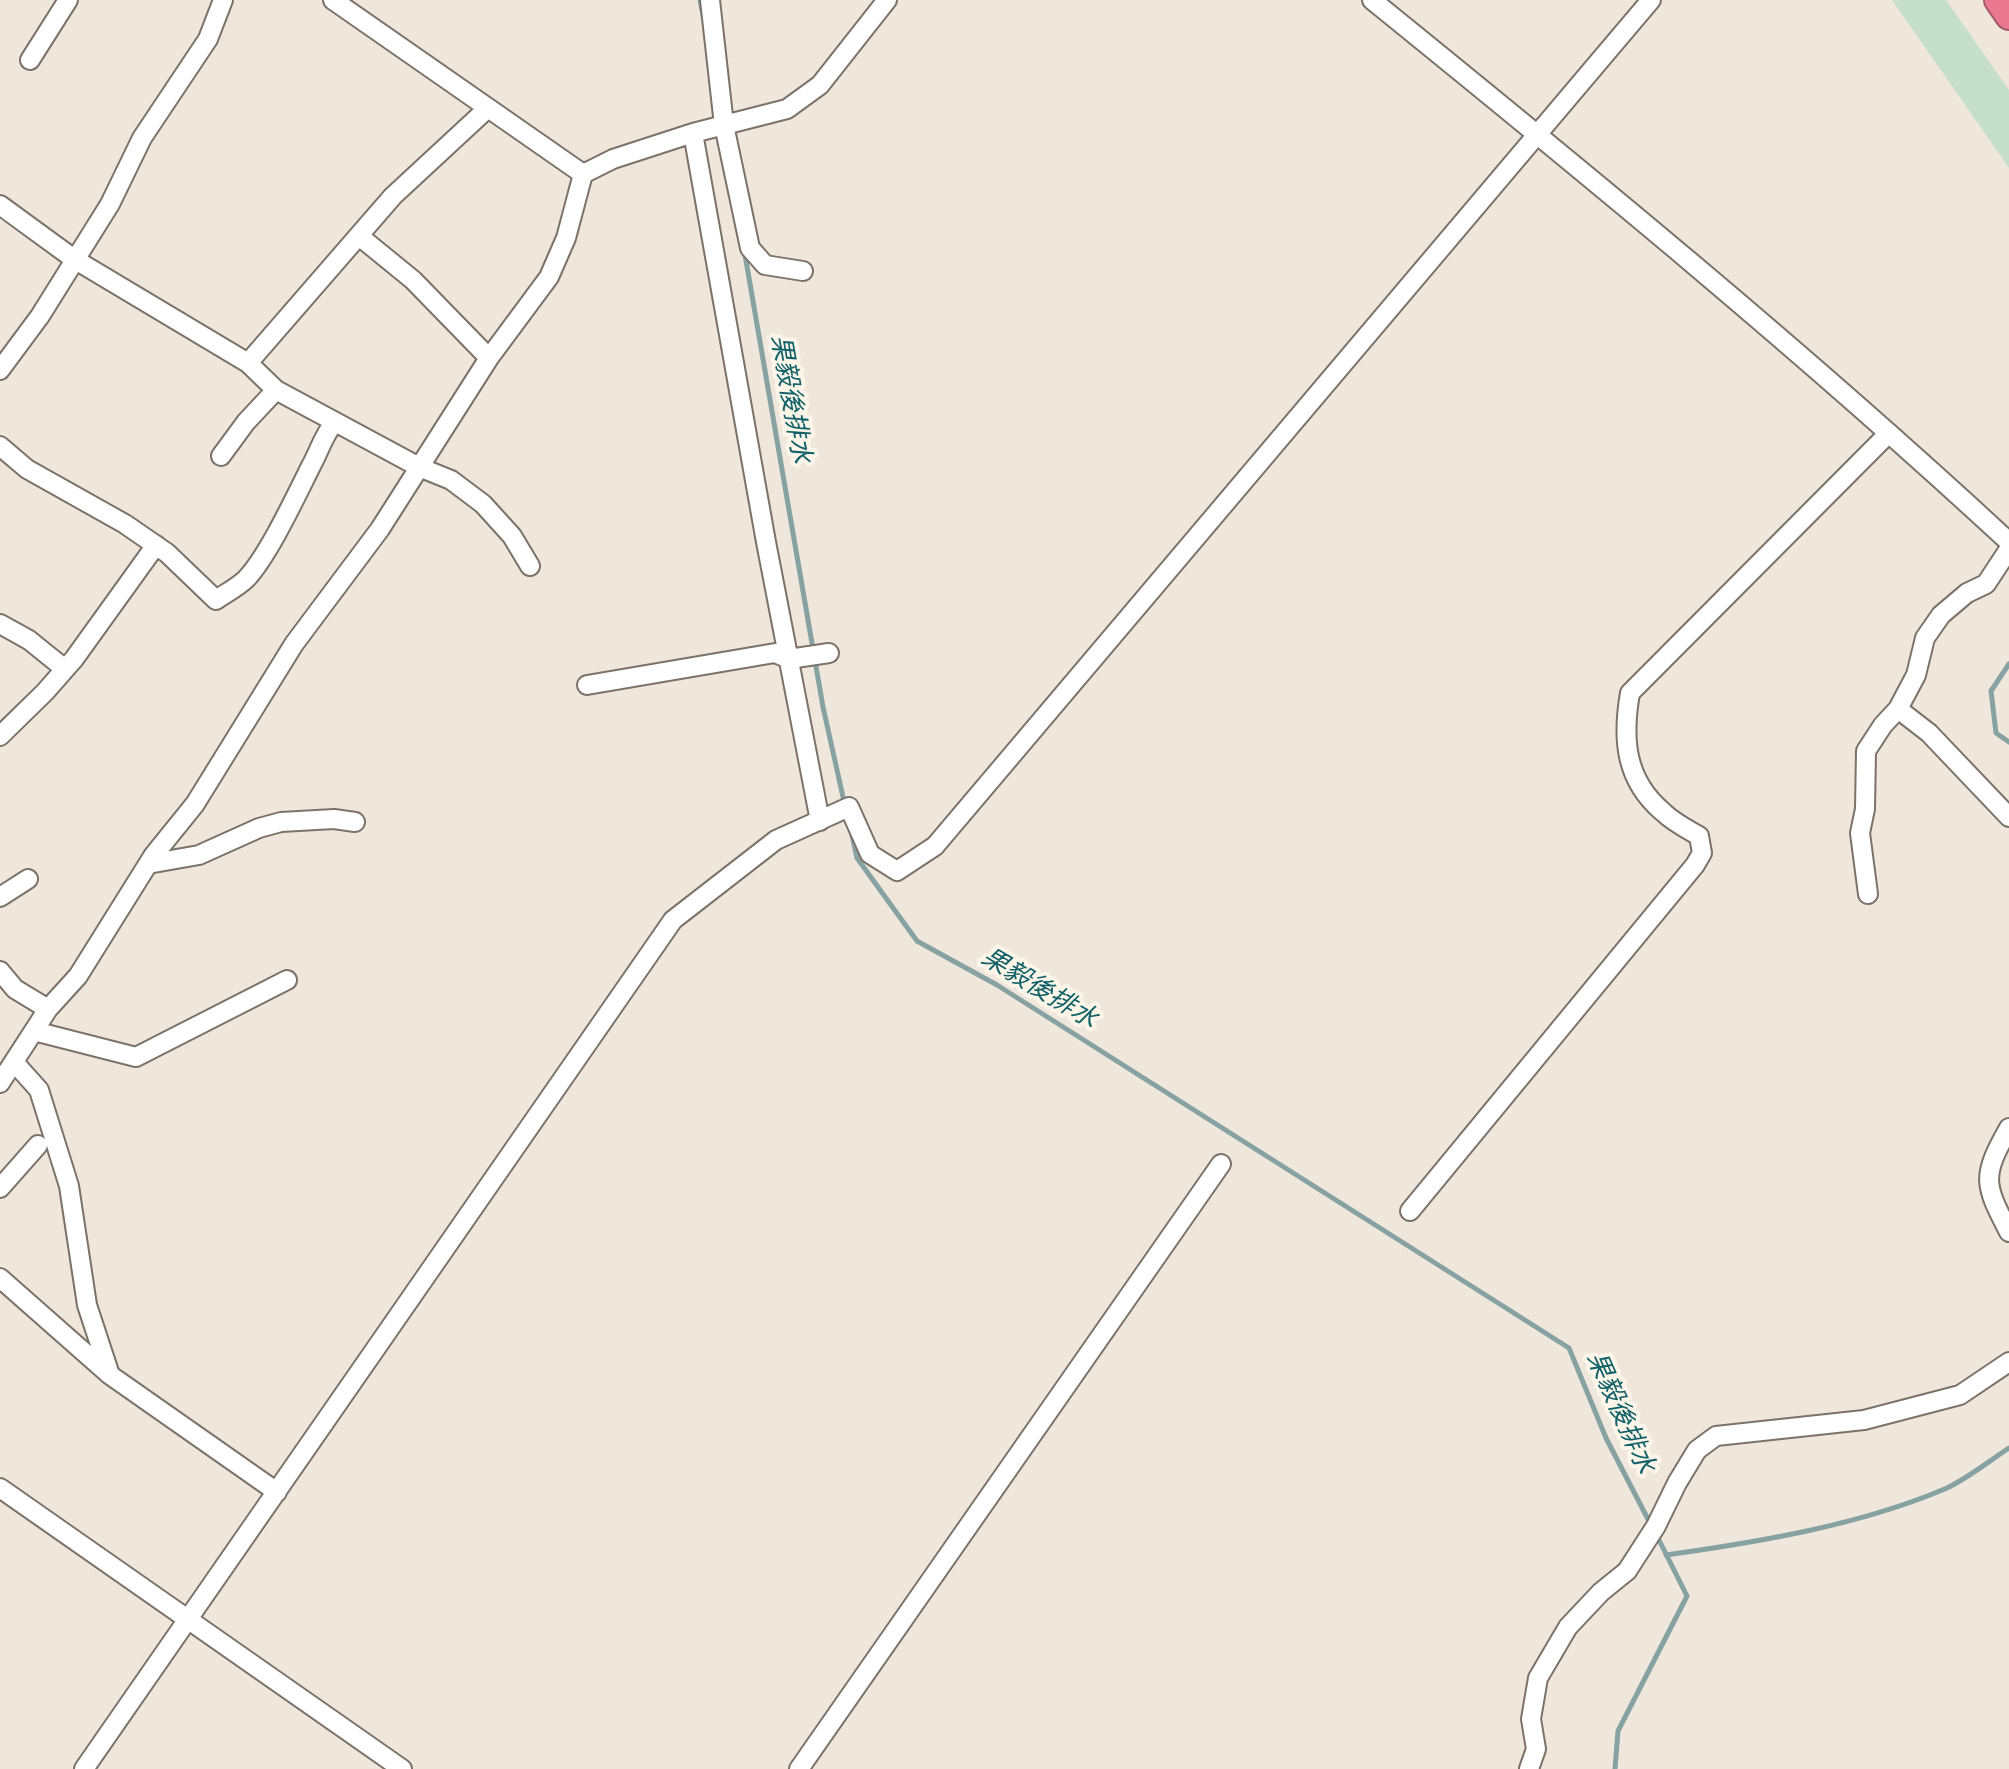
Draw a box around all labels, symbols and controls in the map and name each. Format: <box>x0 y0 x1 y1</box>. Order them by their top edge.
water label: 果毅後排水 <box>763 332 817 466</box>
water label: 果毅後排水 <box>975 942 1103 1036</box>
water label: 果毅後排水 <box>1579 1347 1661 1479</box>

